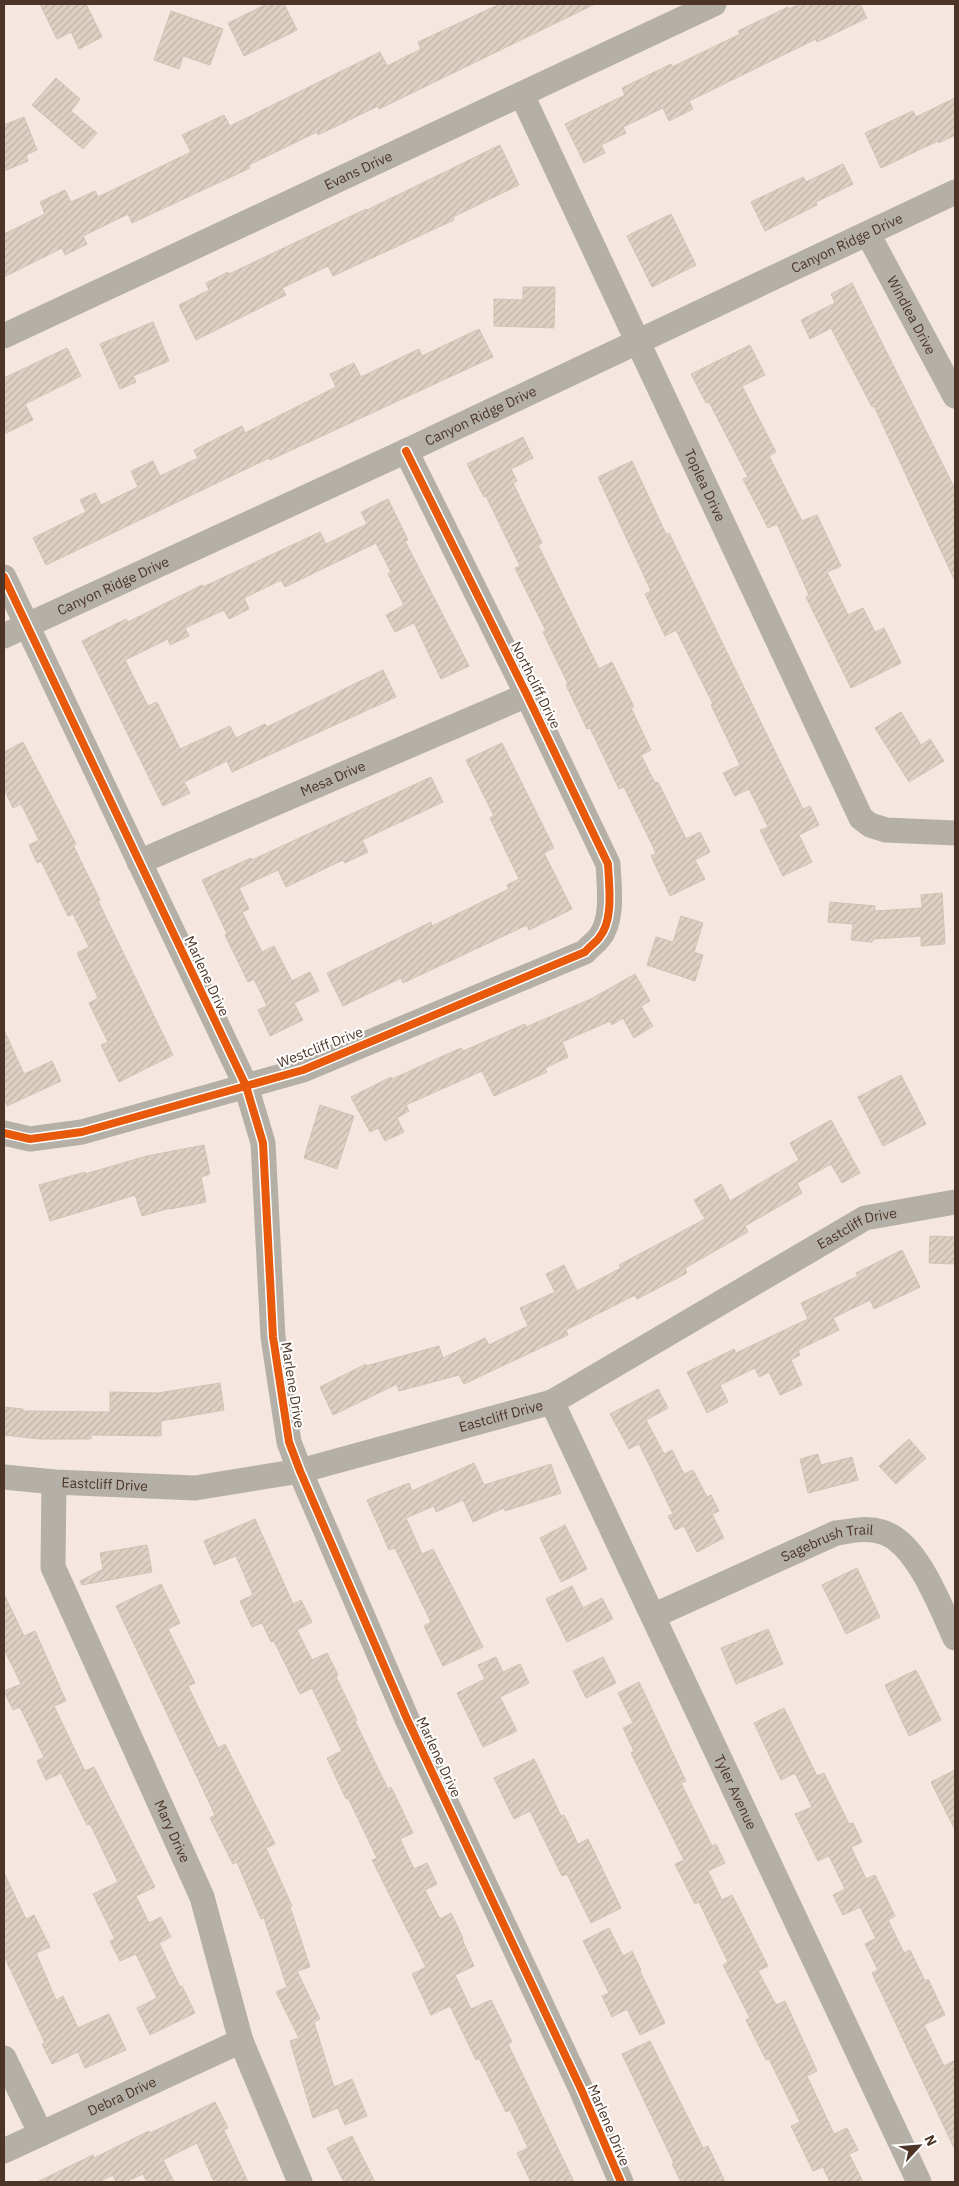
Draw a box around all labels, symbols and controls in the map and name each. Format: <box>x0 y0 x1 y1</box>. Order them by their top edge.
street label: Evans Drive <box>321 147 395 194</box>
street label: Canyon Ridge Drive <box>788 209 906 277</box>
street label: Windlea Drive <box>883 273 940 358</box>
street label: Canyon Ridge Drive <box>422 382 540 450</box>
street label: Toplea Drive <box>680 446 730 525</box>
street label: Canyon Ridge Drive <box>54 552 172 619</box>
street label: Northcliff Drive <box>507 638 565 732</box>
street label: Mesa Drive <box>297 757 368 801</box>
street label: Marlene Drive <box>180 933 234 1019</box>
street label: Westcliff Drive <box>274 1022 366 1072</box>
street label: Eastcliff Drive <box>814 1203 899 1253</box>
street label: Marlene Drive <box>277 1341 309 1430</box>
street label: Eastcliff Drive <box>457 1396 545 1436</box>
street label: Eastcliff Drive <box>61 1473 149 1495</box>
street label: Sagebrush Trail <box>778 1520 875 1566</box>
street label: Marlene Drive <box>412 1714 466 1800</box>
street label: Tyler Avenue <box>710 1751 761 1833</box>
street label: Mary Drive <box>150 1797 194 1866</box>
street label: Debra Drive <box>85 2072 159 2120</box>
street label: Marlene Drive <box>584 2081 634 2169</box>
north arrow <box>894 2121 944 2171</box>
text: N <box>920 2132 941 2149</box>

